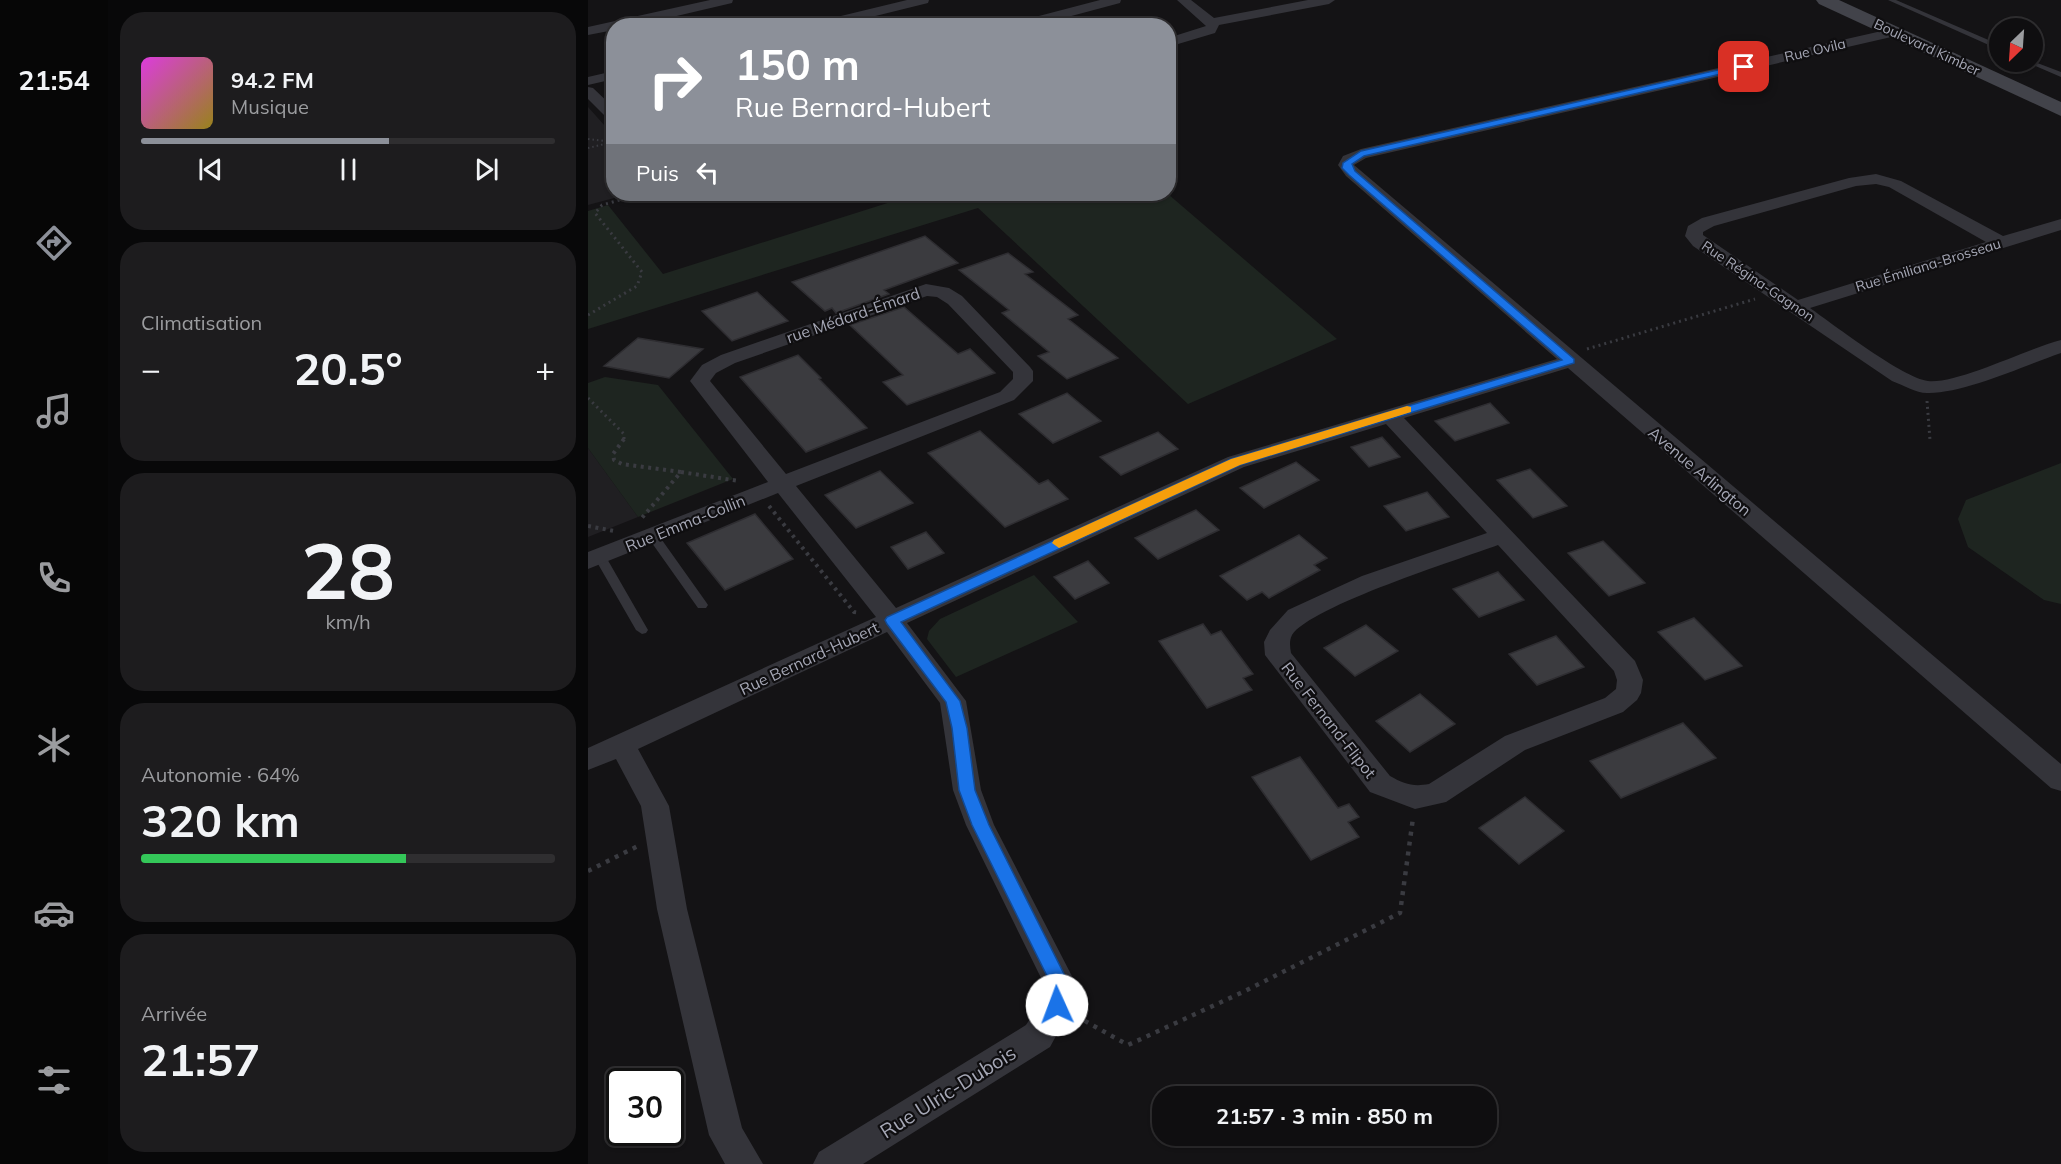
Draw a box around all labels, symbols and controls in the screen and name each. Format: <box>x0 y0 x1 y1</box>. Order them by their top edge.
street label: Boulevard Kimber <box>1871 15 1984 80</box>
north arrow <box>1989 18 2043 72</box>
map controls <box>1989 18 2043 72</box>
street label: Rue Ovila <box>1783 34 1847 66</box>
text: 150 m <box>735 38 860 91</box>
pin <box>1718 41 1769 92</box>
icon: right <box>636 42 714 120</box>
icon: arrive <box>1727 50 1760 83</box>
text: 21:54 <box>18 63 90 97</box>
text: 94.2 FM <box>231 66 314 94</box>
text: Rue Bernard-Hubert <box>735 90 990 124</box>
text: Musique <box>231 94 309 119</box>
icon: previous <box>194 153 227 186</box>
icon: pause <box>332 153 365 186</box>
icon: next <box>470 153 503 186</box>
icon: left <box>691 156 724 189</box>
text: Puis <box>636 159 679 187</box>
icon: directions <box>33 222 75 264</box>
street label: Rue Émiliana-Brosseau <box>1853 234 2003 296</box>
street label: Rue Régina-Gagnon <box>1698 237 1818 325</box>
street label: rue Médard-Émard <box>784 283 922 347</box>
text: Climatisation <box>141 310 262 335</box>
text: 20.5° <box>293 340 403 396</box>
text: − <box>141 348 161 389</box>
text: + <box>535 348 555 389</box>
icon: music <box>33 390 75 432</box>
street label: Avenue Arlington <box>1644 422 1756 520</box>
street label: Rue Emma-Collin <box>622 490 748 556</box>
text: 28 <box>301 521 395 619</box>
icon: phone <box>33 557 75 599</box>
text: km/h <box>325 609 371 634</box>
street label: Rue Bernard-Hubert <box>736 617 882 699</box>
street label: Rue Fernand-Flipot <box>1277 658 1381 782</box>
icon: climate <box>33 724 75 766</box>
text: Autonomie · 64% <box>141 762 300 787</box>
text: 320 km <box>141 792 300 848</box>
icon: car <box>33 892 75 934</box>
position arrow <box>1025 973 1089 1037</box>
text: Arrivée <box>141 1001 207 1026</box>
text: 21:57 <box>141 1031 260 1087</box>
street label: Rue Ulric-Dubois <box>875 1040 1020 1143</box>
icon: filters <box>33 1059 75 1101</box>
speed limit sign: 30 <box>606 1068 684 1146</box>
text: 21:57 · 3 min · 850 m <box>1216 1102 1433 1130</box>

